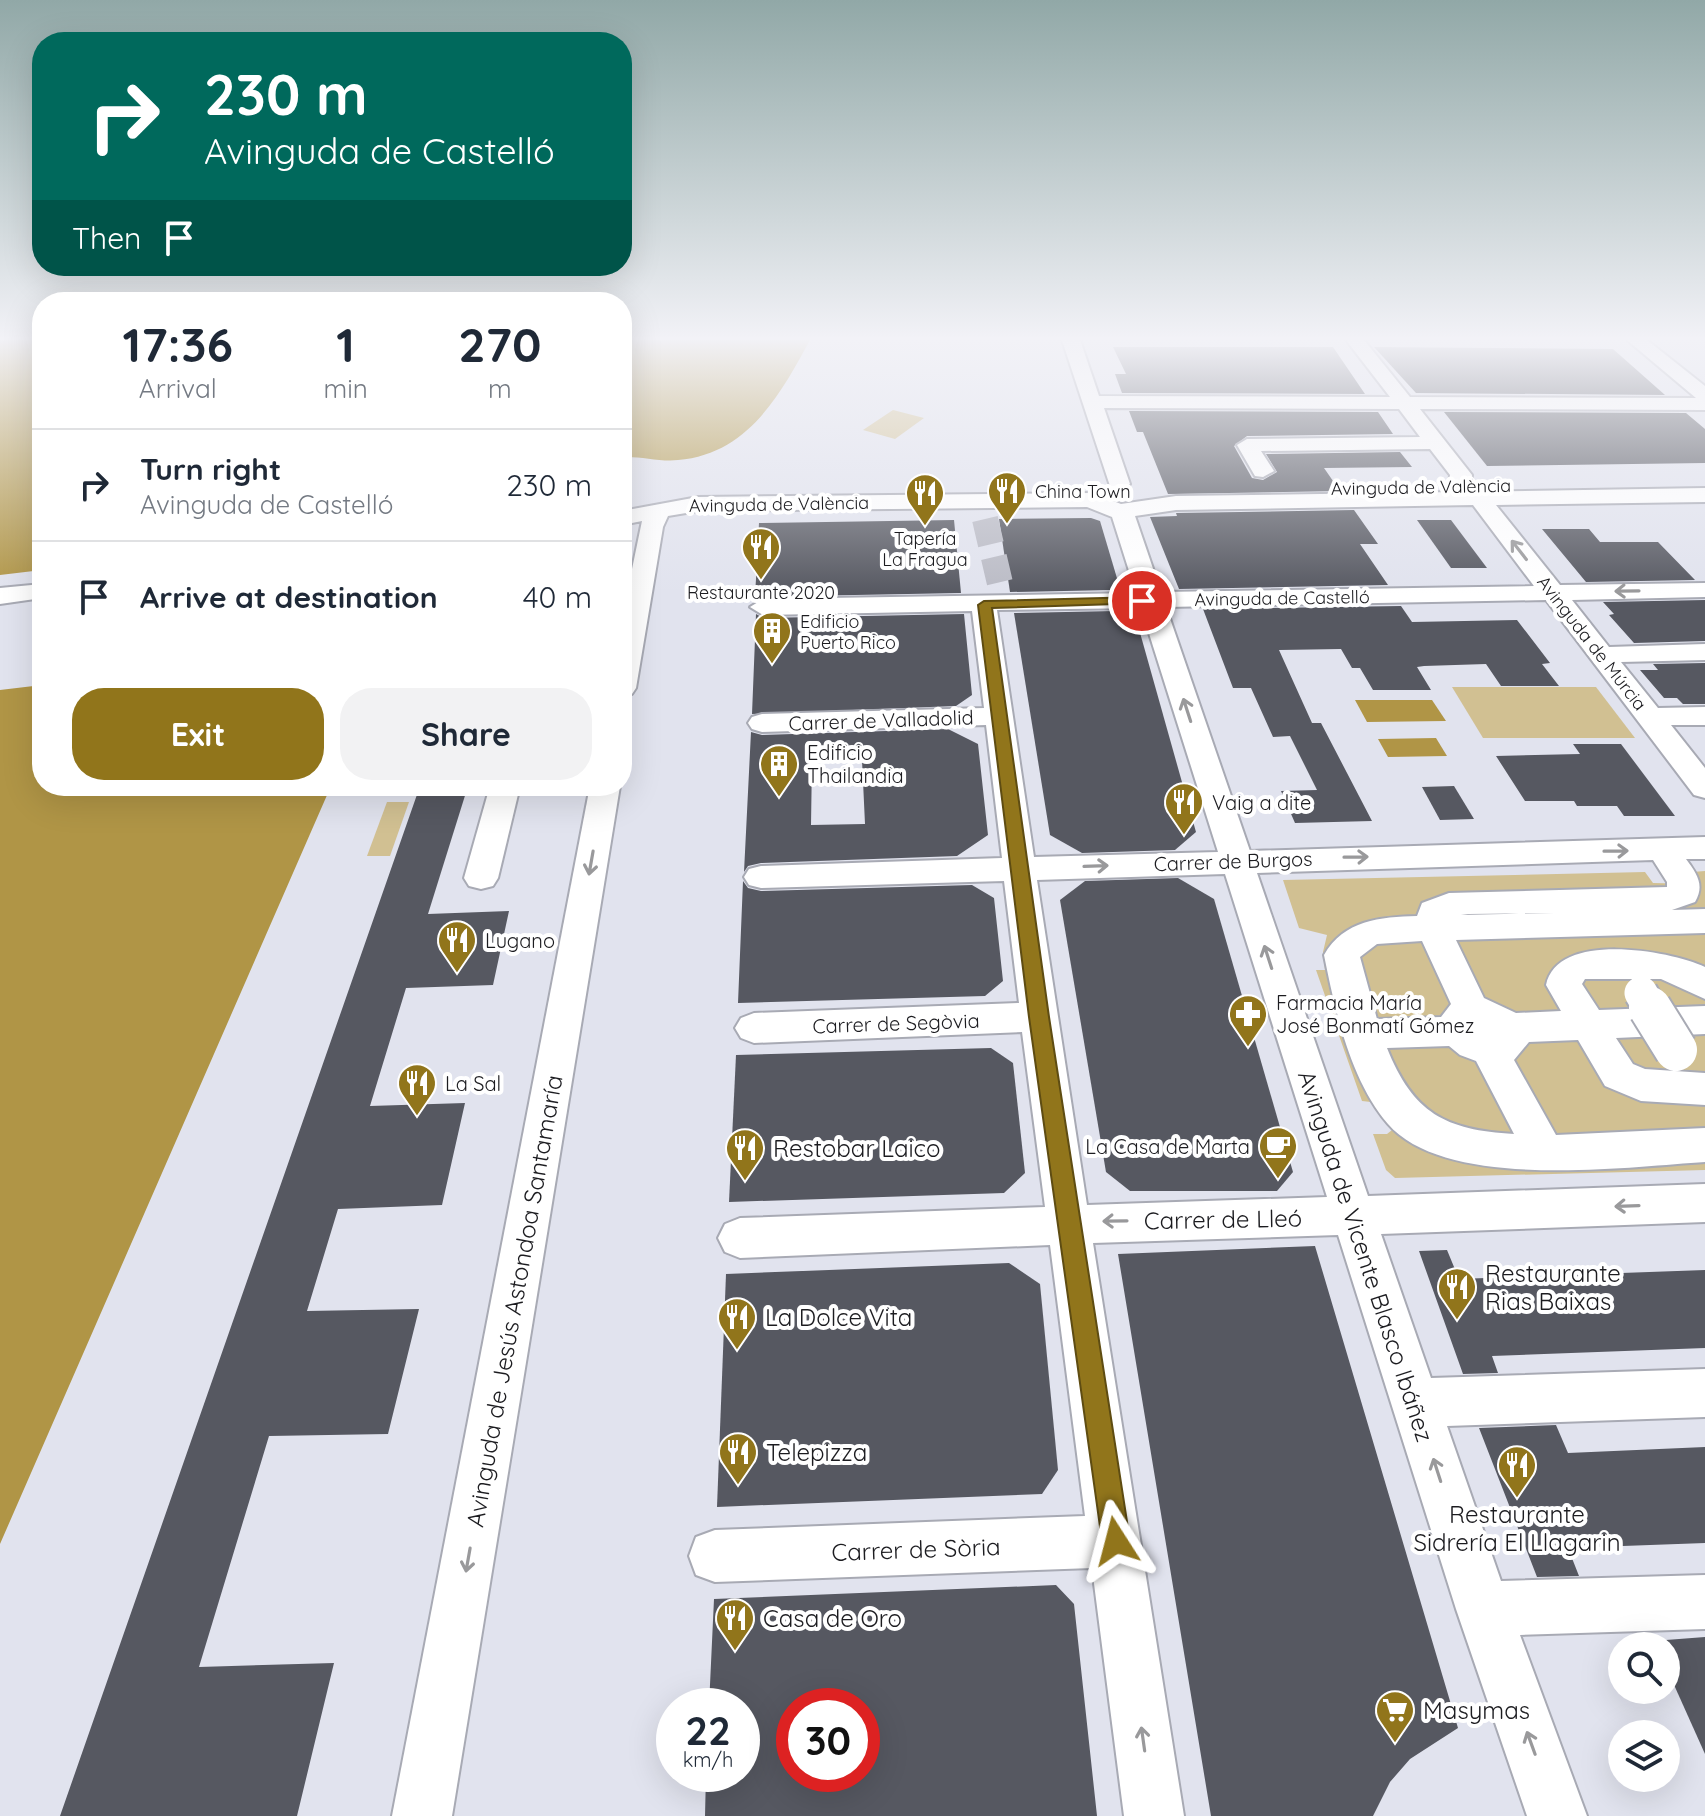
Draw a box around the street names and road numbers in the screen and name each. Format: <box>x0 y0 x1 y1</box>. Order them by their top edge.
street label: Avinguda de València <box>1331 474 1511 500</box>
street label: Avinguda de València <box>689 491 869 517</box>
street label: Avinguda de Múrcia <box>1532 571 1652 715</box>
street label: Avinguda de Castelló <box>1194 585 1370 611</box>
street label: Carrer de Valladolid <box>788 704 974 736</box>
street label: Carrer de Burgos <box>1153 846 1313 876</box>
street label: Carrer de Segòvia <box>812 1008 980 1038</box>
street label: Avinguda de Vicente Blasco Ibáñez <box>1292 1066 1440 1446</box>
street label: Avinguda de Jesús Astondoa Santamaría <box>459 1073 569 1529</box>
street label: Carrer de Lleó <box>1144 1203 1302 1235</box>
street label: Carrer de Sòria <box>831 1531 1001 1567</box>

